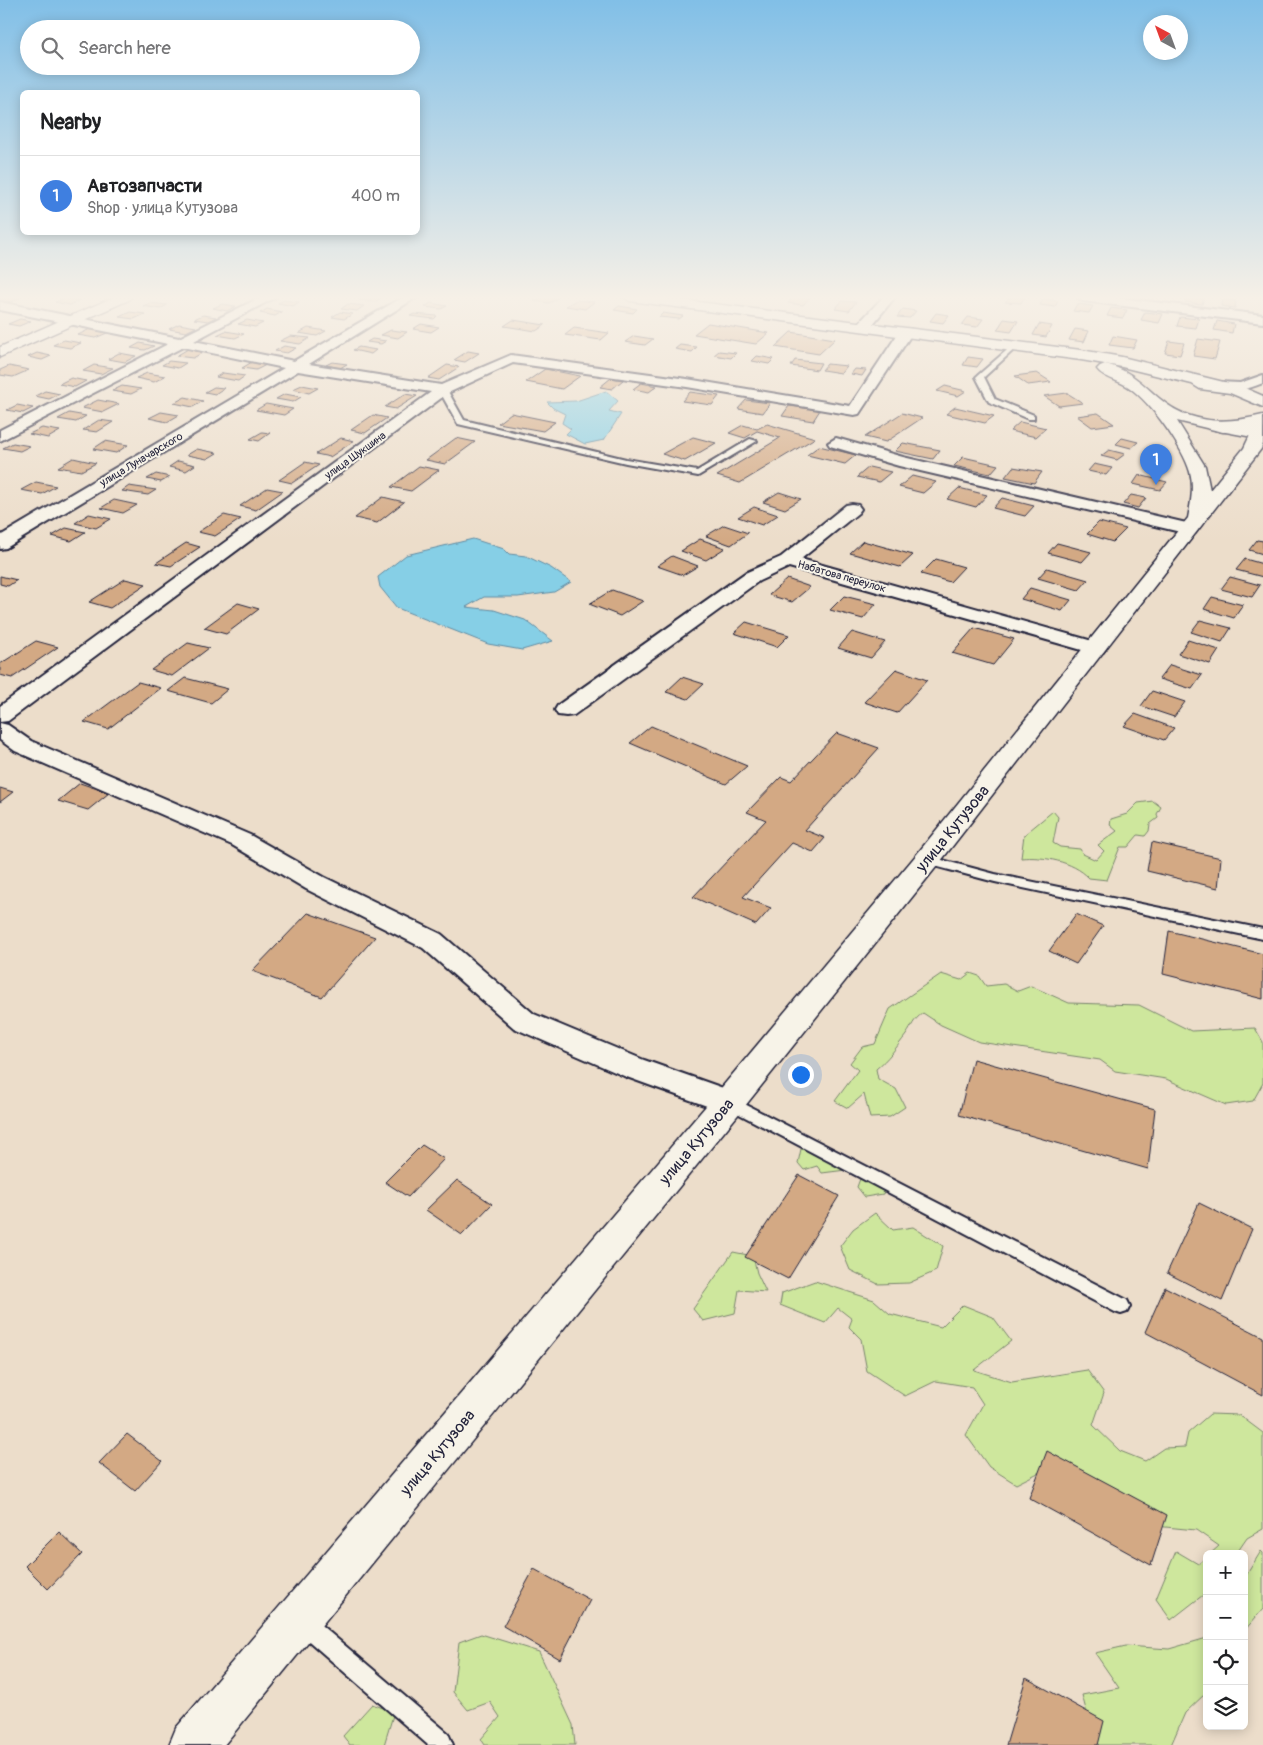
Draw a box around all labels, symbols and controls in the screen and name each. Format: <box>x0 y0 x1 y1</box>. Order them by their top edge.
north arrow <box>1143 15 1188 60</box>
search box <box>20 20 420 75</box>
icon: search <box>38 34 66 62</box>
text: Search here <box>78 36 171 60</box>
text: Nearby <box>40 109 101 136</box>
text: Автозапчасти <box>87 174 202 198</box>
text: 1 <box>53 186 59 206</box>
text: 400 m <box>351 186 400 206</box>
text: Shop · улица Кутузова <box>87 198 238 218</box>
street label: улица Шукшина <box>321 429 388 483</box>
street label: улица Луначарского <box>97 430 185 490</box>
pin: 1 <box>1140 444 1172 485</box>
street label: Набатова переулок <box>796 558 888 595</box>
street label: улица Кутузова <box>911 781 994 877</box>
your location <box>788 1062 814 1088</box>
street label: улица Кутузова <box>654 1095 738 1189</box>
street label: улица Кутузова <box>395 1406 479 1500</box>
map controls <box>1203 1550 1248 1730</box>
button: + <box>1203 1550 1248 1595</box>
button: − <box>1203 1595 1248 1640</box>
button: locate <box>1203 1640 1248 1685</box>
button: layers <box>1203 1685 1248 1730</box>

